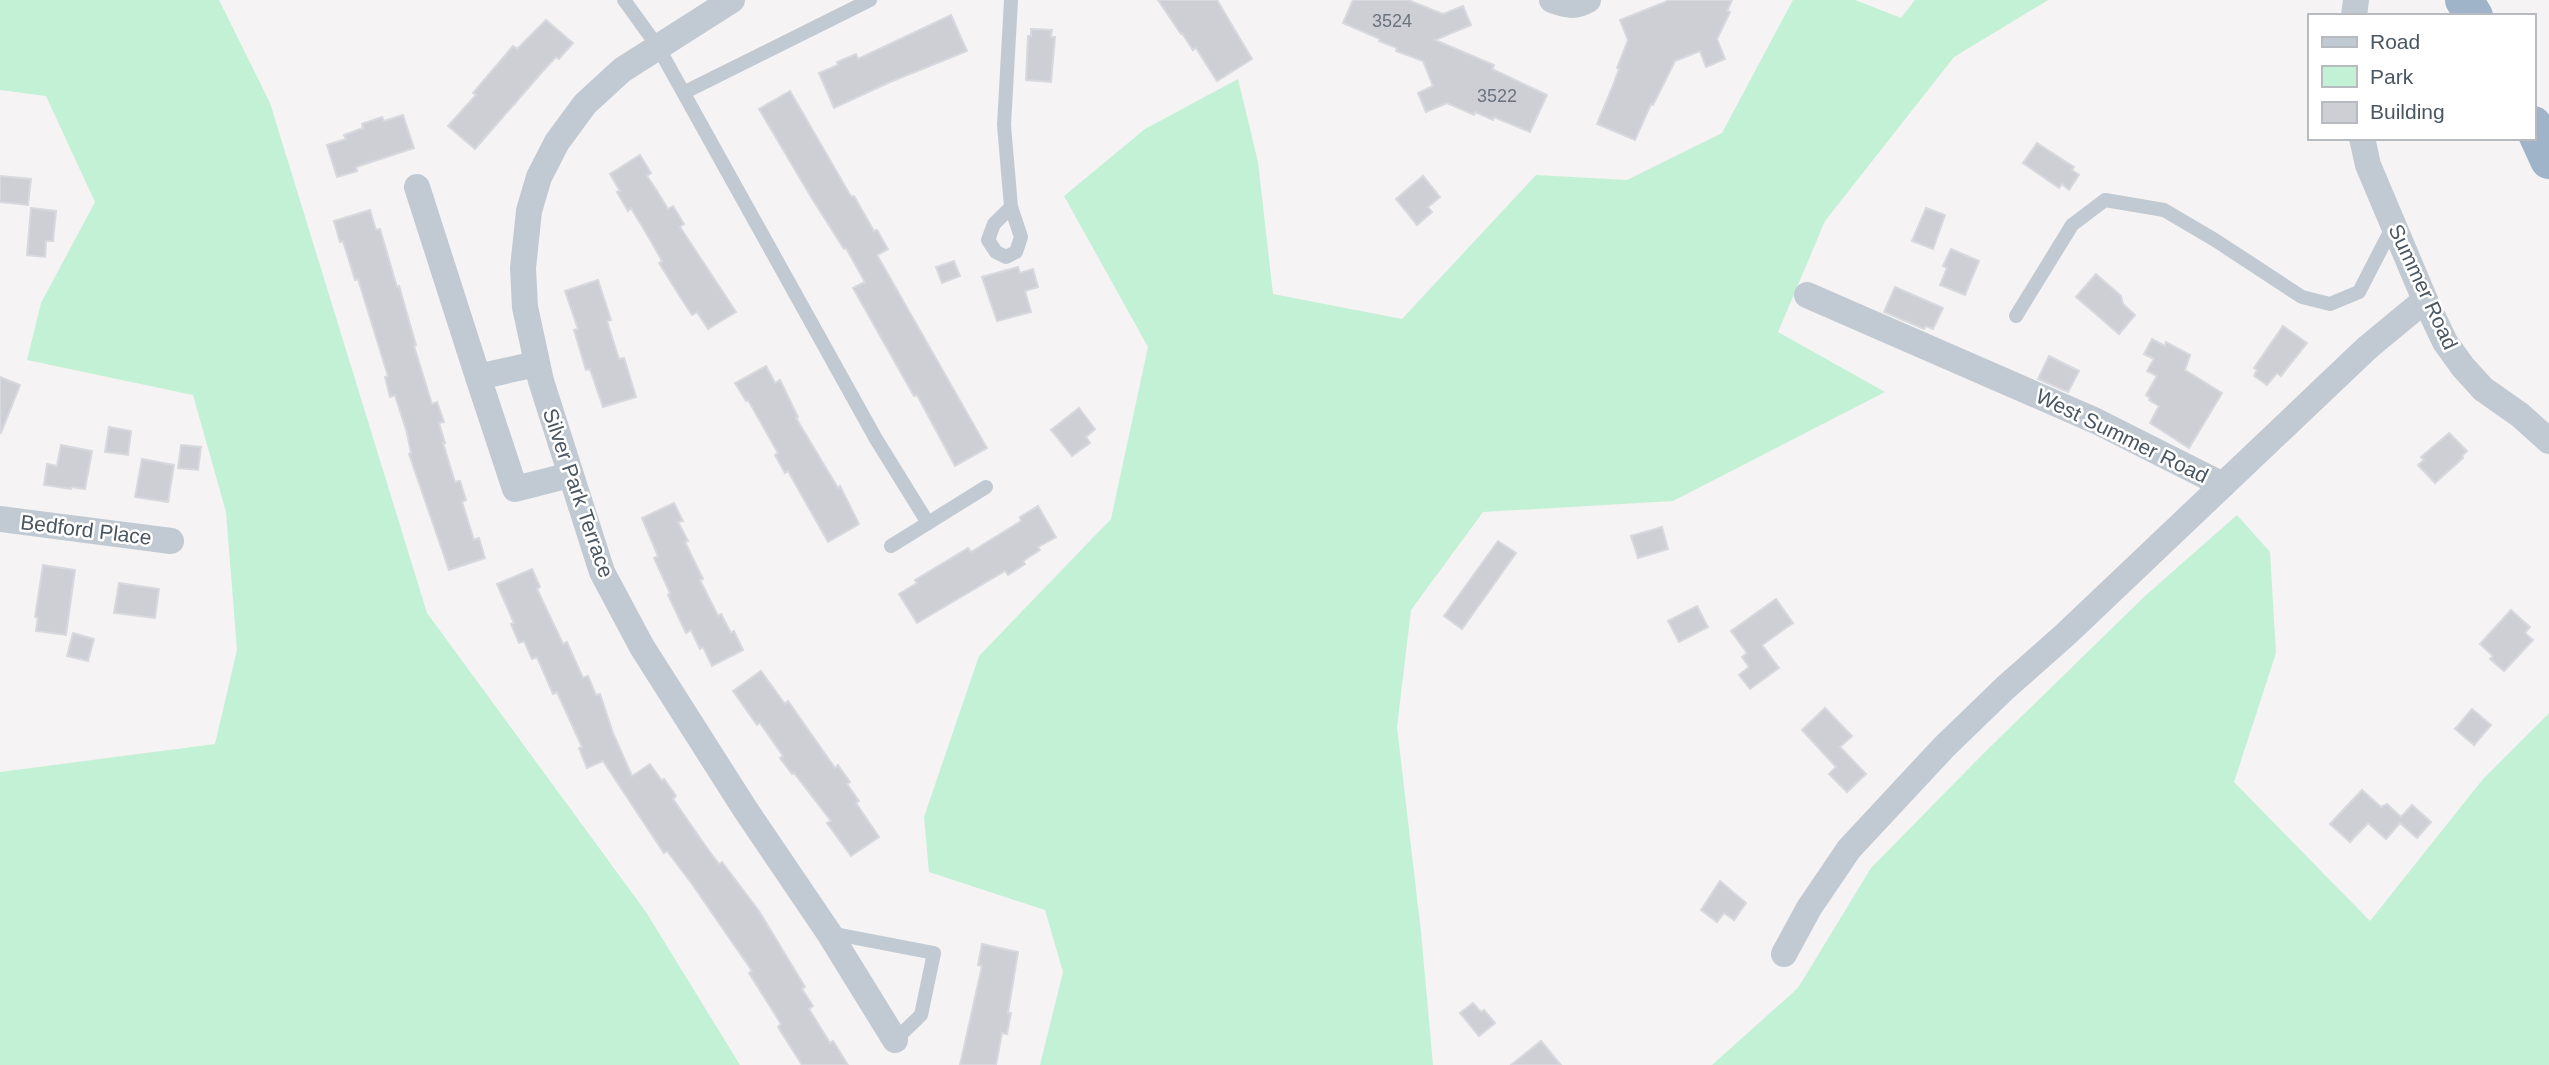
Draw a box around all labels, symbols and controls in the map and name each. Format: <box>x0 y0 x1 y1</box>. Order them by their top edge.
house number: 3524 <box>1372 11 1412 31</box>
legend <box>2308 14 2535 140</box>
text: Road <box>2370 30 2420 53</box>
text: Park <box>2370 65 2414 88</box>
house number: 3522 <box>1477 86 1517 106</box>
text: Building <box>2370 100 2445 123</box>
street label: Summer Road <box>2384 221 2462 353</box>
street label: West Summer Road <box>2032 384 2212 487</box>
street label: Silver Park Terrace <box>539 405 618 580</box>
street label: Bedford Place <box>19 510 153 549</box>

